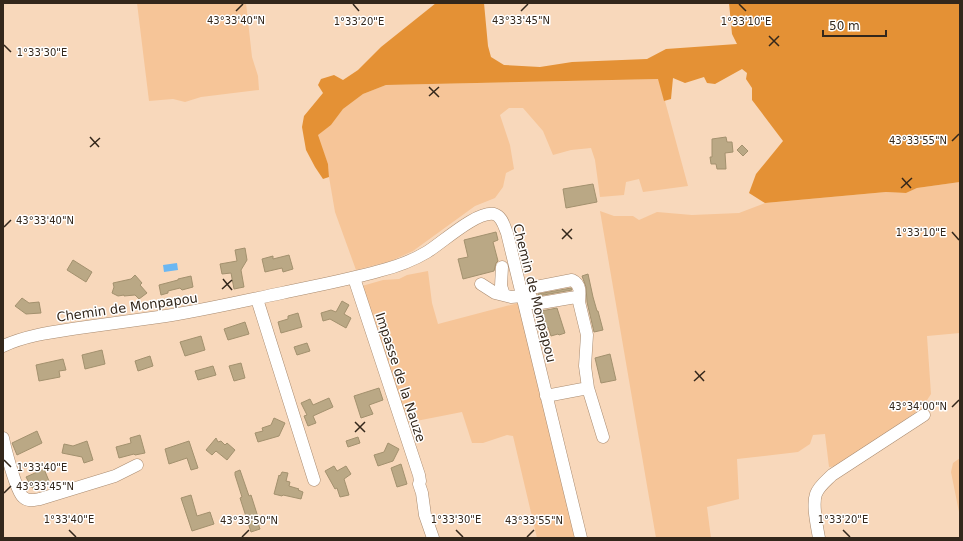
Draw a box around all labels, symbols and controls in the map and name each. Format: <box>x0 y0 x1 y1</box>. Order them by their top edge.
scale bar <box>823 12 886 38</box>
text: 43°33'40"N <box>207 15 265 26</box>
text: 43°33'45"N <box>492 15 550 26</box>
text: 1°33'20"E <box>334 16 384 27</box>
text: 1°33'10"E <box>721 16 771 27</box>
text: 50 m <box>829 19 860 33</box>
text: 1°33'30"E <box>17 47 67 58</box>
text: 43°33'55"N <box>889 135 947 146</box>
text: 43°33'40"N <box>16 215 74 226</box>
street label: Chemin de Monpapou <box>510 222 559 364</box>
text: 1°33'10"E <box>896 227 946 238</box>
street label: Chemin de Monpapou <box>56 290 199 325</box>
street label: Impasse de la Nauze <box>372 311 429 444</box>
text: 43°34'00"N <box>889 401 947 412</box>
text: 1°33'40"E <box>17 462 67 473</box>
text: 43°33'45"N <box>16 481 74 492</box>
text: 1°33'40"E <box>44 514 94 525</box>
text: 1°33'30"E <box>431 514 481 525</box>
text: 1°33'20"E <box>818 514 868 525</box>
text: 43°33'50"N <box>220 515 278 526</box>
text: 43°33'55"N <box>505 515 563 526</box>

